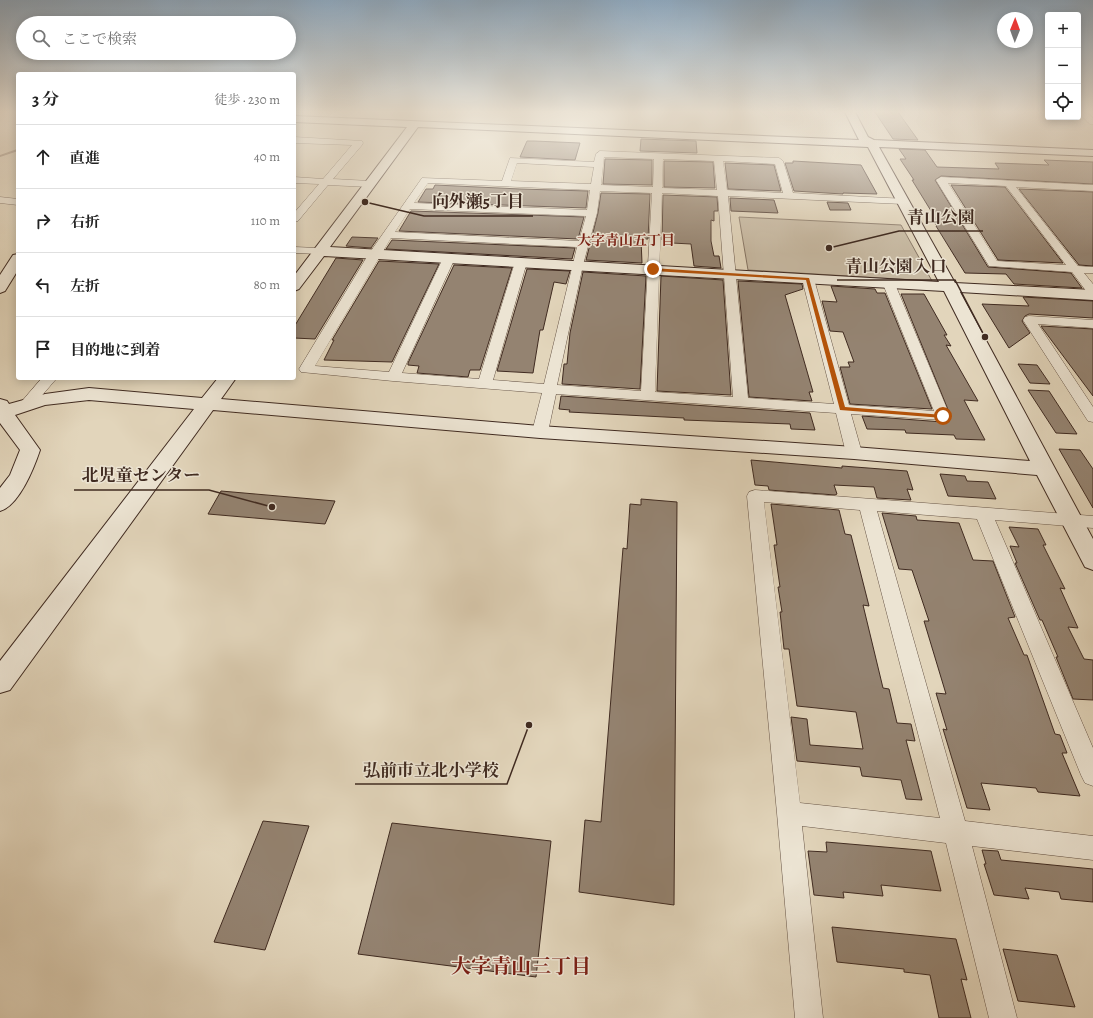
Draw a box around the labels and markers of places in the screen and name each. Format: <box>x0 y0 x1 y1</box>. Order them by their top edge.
callout: 向外瀬5丁目 <box>424 187 533 216</box>
callout: 青山公園 <box>899 202 983 231</box>
callout: 青山公園入口 <box>837 251 955 280</box>
callout: 北児童センター <box>74 461 209 490</box>
callout: 弘前市立北小学校 <box>355 755 507 784</box>

